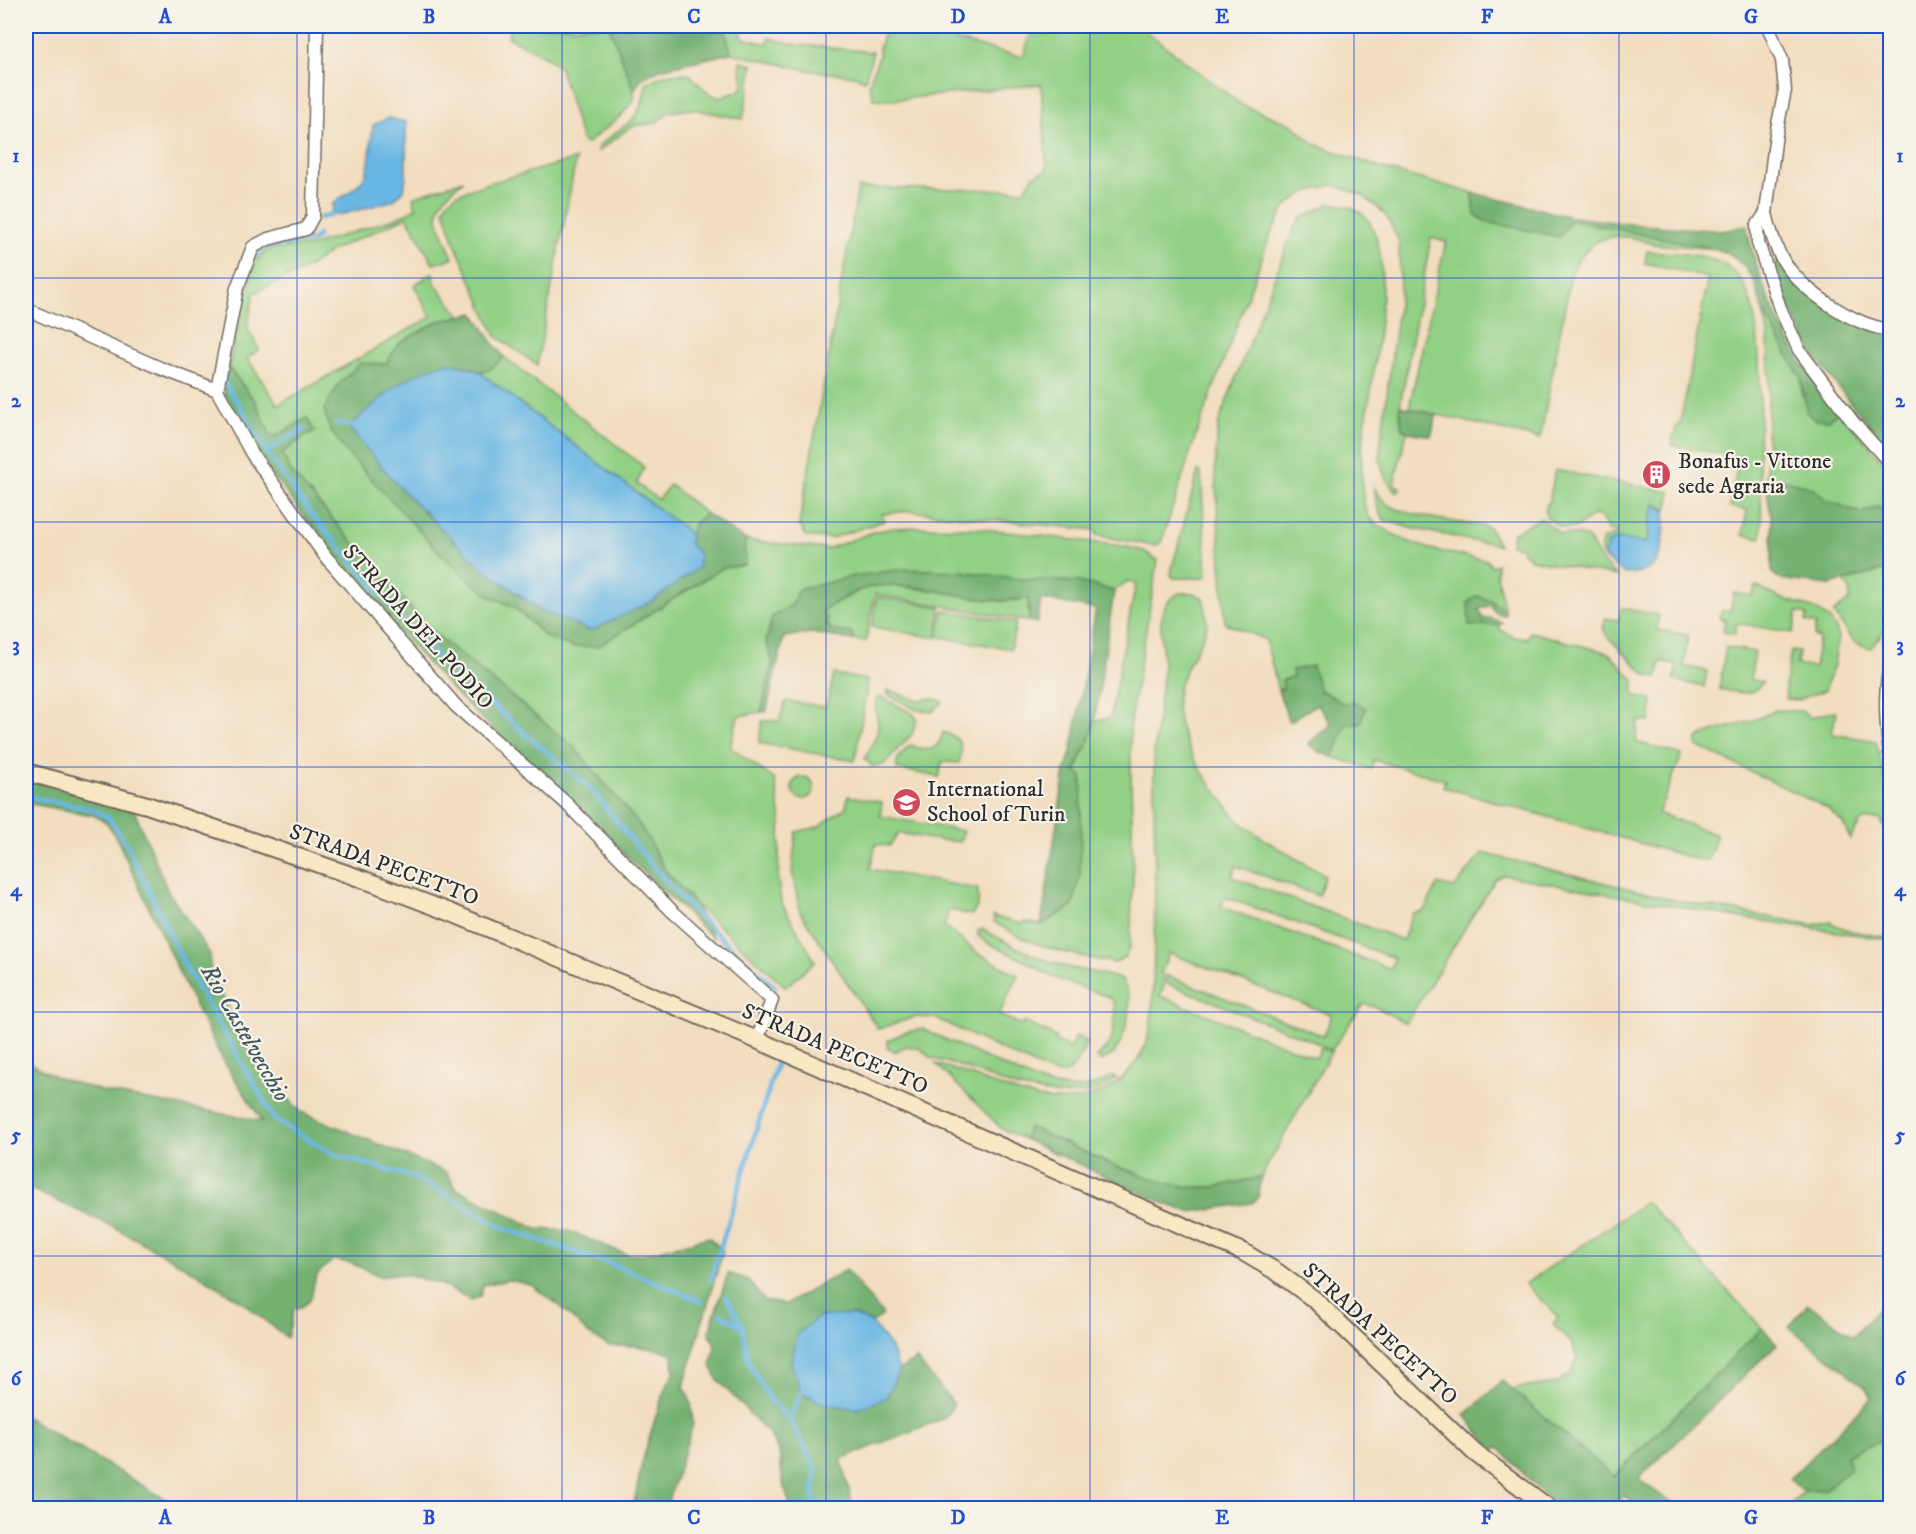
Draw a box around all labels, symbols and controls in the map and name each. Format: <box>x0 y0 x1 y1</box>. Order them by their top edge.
text: A <box>158 5 173 30</box>
text: B <box>423 5 435 30</box>
text: C <box>687 5 701 30</box>
text: D <box>951 5 966 30</box>
text: E <box>1215 5 1229 30</box>
text: F <box>1481 5 1494 30</box>
text: G <box>1744 5 1758 30</box>
text: 1 <box>12 144 20 169</box>
text: 1 <box>1896 144 1904 169</box>
text: 2 <box>11 389 22 414</box>
text: 2 <box>1895 389 1906 414</box>
place label: Bonafus - Vittone sede Agraria <box>1678 448 1831 500</box>
building icon: Bonafus - Vittone sede Agraria <box>1641 458 1673 490</box>
street label: STRADA DEL PODIO <box>337 539 499 715</box>
text: 3 <box>12 633 20 658</box>
text: 3 <box>1896 633 1904 658</box>
place label: International School of Turin <box>927 776 1066 828</box>
school or university icon: International School of Turin <box>890 786 922 818</box>
street label: STRADA PECETTO <box>286 818 482 912</box>
text: 4 <box>10 878 23 903</box>
text: 4 <box>1894 878 1907 903</box>
water label: Rio Castelvecchio <box>193 958 296 1107</box>
street label: STRADA PECETTO <box>738 998 932 1100</box>
text: 5 <box>10 1123 21 1148</box>
text: 5 <box>1894 1123 1905 1148</box>
street label: STRADA PECETTO <box>1297 1257 1463 1411</box>
text: 6 <box>11 1367 23 1392</box>
text: 6 <box>1895 1367 1907 1392</box>
text: A <box>158 1506 173 1531</box>
text: B <box>423 1506 435 1531</box>
text: C <box>687 1506 701 1531</box>
text: D <box>951 1506 966 1531</box>
text: E <box>1215 1506 1229 1531</box>
text: F <box>1481 1506 1494 1531</box>
text: G <box>1744 1506 1758 1531</box>

